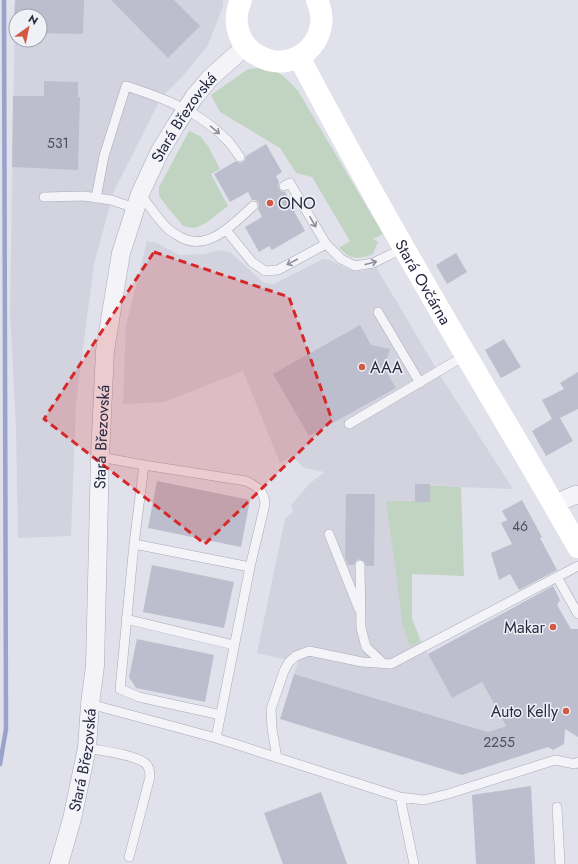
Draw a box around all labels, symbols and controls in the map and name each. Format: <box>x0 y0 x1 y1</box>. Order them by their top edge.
north arrow <box>8 8 48 48</box>
text: N <box>25 11 41 29</box>
street label: Stará Březovská <box>145 66 221 166</box>
one-way arrow <box>210 126 221 135</box>
house number: 531 <box>47 133 69 153</box>
place label: ONO <box>278 192 316 215</box>
marker: ONO <box>265 198 275 208</box>
one-way arrow <box>310 216 318 228</box>
street label: Stará Ovčárna <box>390 235 457 329</box>
one-way arrow <box>364 258 377 266</box>
one-way arrow <box>286 259 298 267</box>
place label: AAA <box>370 356 403 379</box>
marker: AAA <box>357 362 367 372</box>
street label: Stará Březovská <box>88 384 115 489</box>
house number: 46 <box>512 516 528 536</box>
place label: Makar <box>504 616 546 639</box>
marker: Makar <box>548 622 558 632</box>
place label: Auto Kelly <box>491 700 559 723</box>
marker: Auto Kelly <box>561 706 571 716</box>
street label: Stará Březovská <box>62 707 101 814</box>
house number: 2255 <box>483 732 515 752</box>

